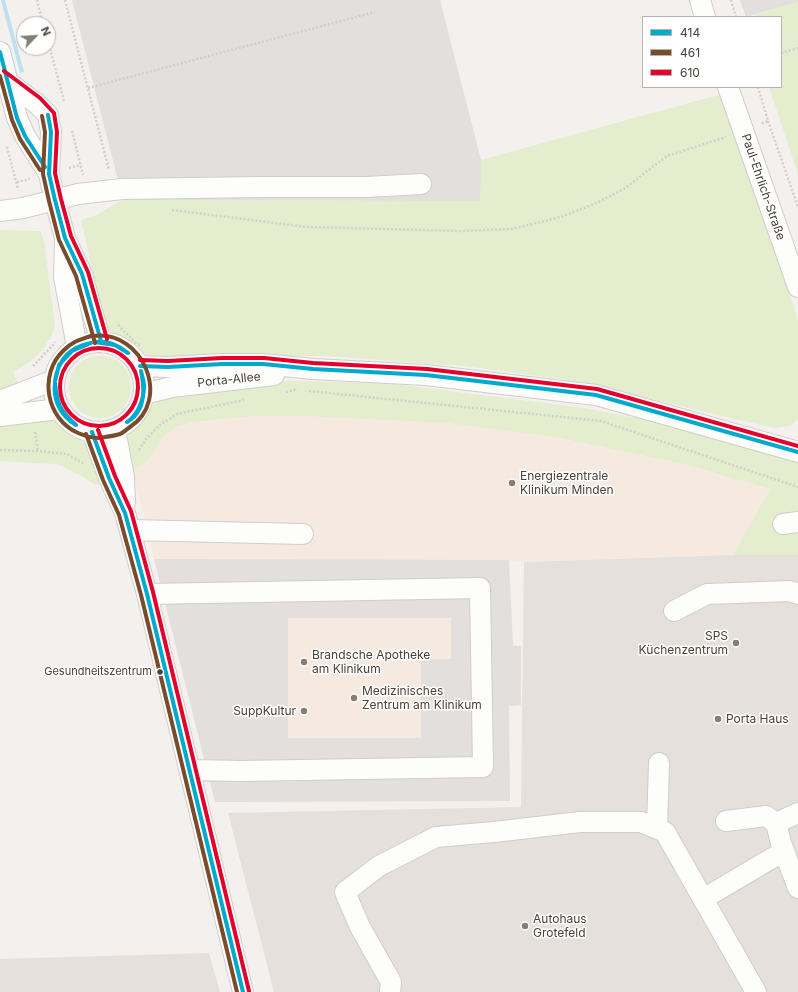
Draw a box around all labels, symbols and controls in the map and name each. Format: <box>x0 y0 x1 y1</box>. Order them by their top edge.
north arrow <box>16 16 56 56</box>
legend <box>642 16 782 88</box>
text: N <box>38 25 54 38</box>
text: 414 <box>680 25 700 40</box>
text: 461 <box>680 45 700 60</box>
text: 610 <box>680 65 700 80</box>
street label: Paul-Ehrlich-Straße <box>738 132 788 242</box>
street label: Porta-Allee <box>197 370 261 390</box>
place label: Energiezentrale Klinikum Minden <box>520 469 614 497</box>
marker: Energiezentrale Klinikum Minden <box>507 478 517 488</box>
place label: SPS Küchenzentrum <box>639 629 728 657</box>
marker: SPS Küchenzentrum <box>731 638 741 648</box>
place label: Brandsche Apotheke am Klinikum <box>312 648 430 676</box>
marker: Brandsche Apotheke am Klinikum <box>299 657 309 667</box>
place label: Gesundheitszentrum <box>44 665 152 679</box>
marker: Gesundheitszentrum <box>155 667 165 677</box>
place label: Medizinisches Zentrum am Klinikum <box>362 684 482 712</box>
marker: Medizinisches Zentrum am Klinikum <box>349 693 359 703</box>
place label: SuppKultur <box>233 704 296 718</box>
marker: SuppKultur <box>299 706 309 716</box>
place label: Porta Haus <box>726 712 789 726</box>
marker: Porta Haus <box>713 714 723 724</box>
place label: Autohaus Grotefeld <box>533 912 587 940</box>
marker: Autohaus Grotefeld <box>520 921 530 931</box>

